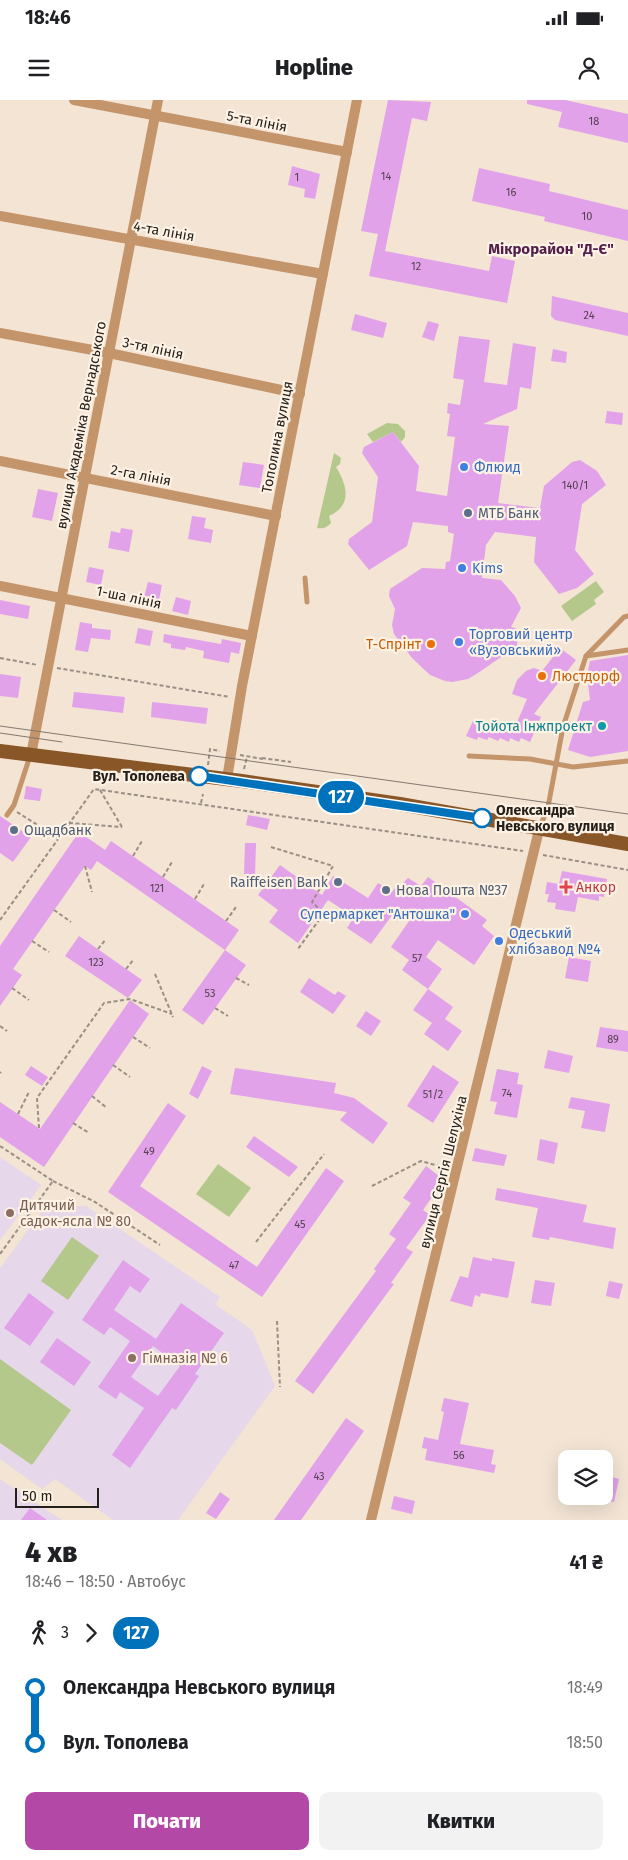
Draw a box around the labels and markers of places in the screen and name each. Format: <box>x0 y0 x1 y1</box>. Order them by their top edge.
place label: Флюид <box>474 459 521 476</box>
marker: Флюид <box>458 461 470 473</box>
place label: МТБ Банк <box>478 505 540 522</box>
marker: МТБ Банк <box>462 507 474 519</box>
place label: Kims <box>472 560 503 577</box>
marker: Kims <box>456 562 468 574</box>
place label: Торговий центр «Вузовський» <box>469 626 573 659</box>
place label: Т-Спрінт <box>366 636 422 653</box>
marker: Торговий центр «Вузовський» <box>453 636 465 648</box>
marker: Т-Спрінт <box>425 638 437 650</box>
place label: Люстдорф <box>552 668 620 685</box>
marker: Люстдорф <box>536 670 548 682</box>
place label: Тойота Інжпроект <box>476 718 593 735</box>
marker: Тойота Інжпроект <box>596 720 608 732</box>
marker: Вул. Тополева <box>189 766 209 786</box>
place label: Вул. Тополева <box>92 768 185 785</box>
place label: Олександра Невського вулиця <box>496 802 615 835</box>
marker: Олександра Невського вулиця <box>472 808 492 828</box>
place label: Ощадбанк <box>24 822 92 839</box>
marker: Ощадбанк <box>8 824 20 836</box>
place label: Raiffeisen Bank <box>230 874 329 891</box>
marker: Raiffeisen Bank <box>332 876 344 888</box>
place label: Анкор <box>576 879 616 896</box>
marker: Анкор <box>560 881 572 893</box>
place label: Нова Пошта №37 <box>396 882 507 899</box>
marker: Нова Пошта №37 <box>380 884 392 896</box>
place label: Супермаркет "Антошка" <box>300 906 455 923</box>
marker: Супермаркет "Антошка" <box>459 908 471 920</box>
place label: Одеський хлібзавод №4 <box>509 925 601 958</box>
marker: Одеський хлібзавод №4 <box>493 935 505 947</box>
place label: Дитячий садок-ясла № 80 <box>19 1197 131 1230</box>
marker: Дитячий садок-ясла № 80 <box>4 1207 16 1219</box>
place label: Гімназія № 6 <box>142 1350 228 1367</box>
marker: Гімназія № 6 <box>126 1352 138 1364</box>

